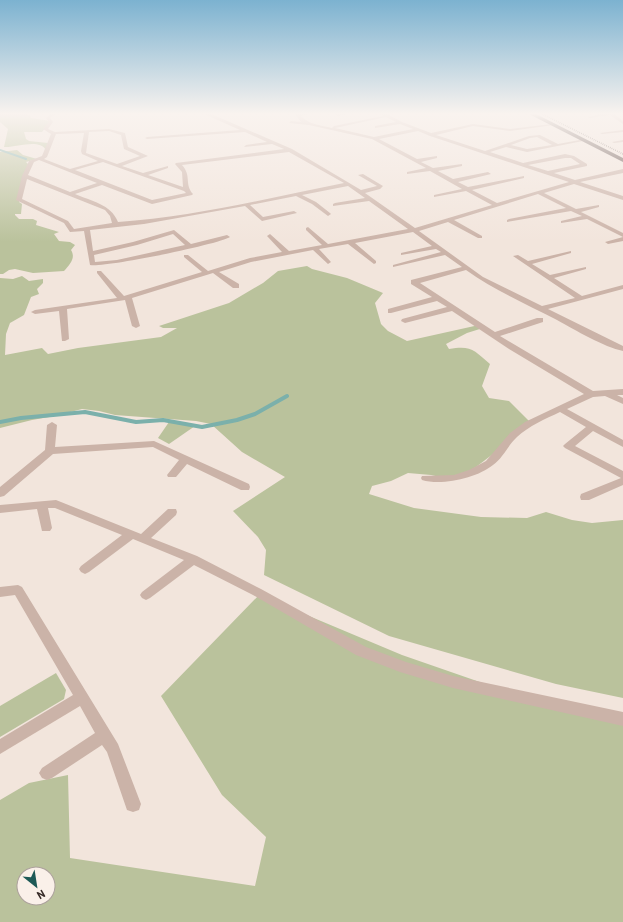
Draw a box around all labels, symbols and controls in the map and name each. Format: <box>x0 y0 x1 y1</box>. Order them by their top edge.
north arrow <box>16 866 56 906</box>
text: N <box>35 888 48 903</box>

